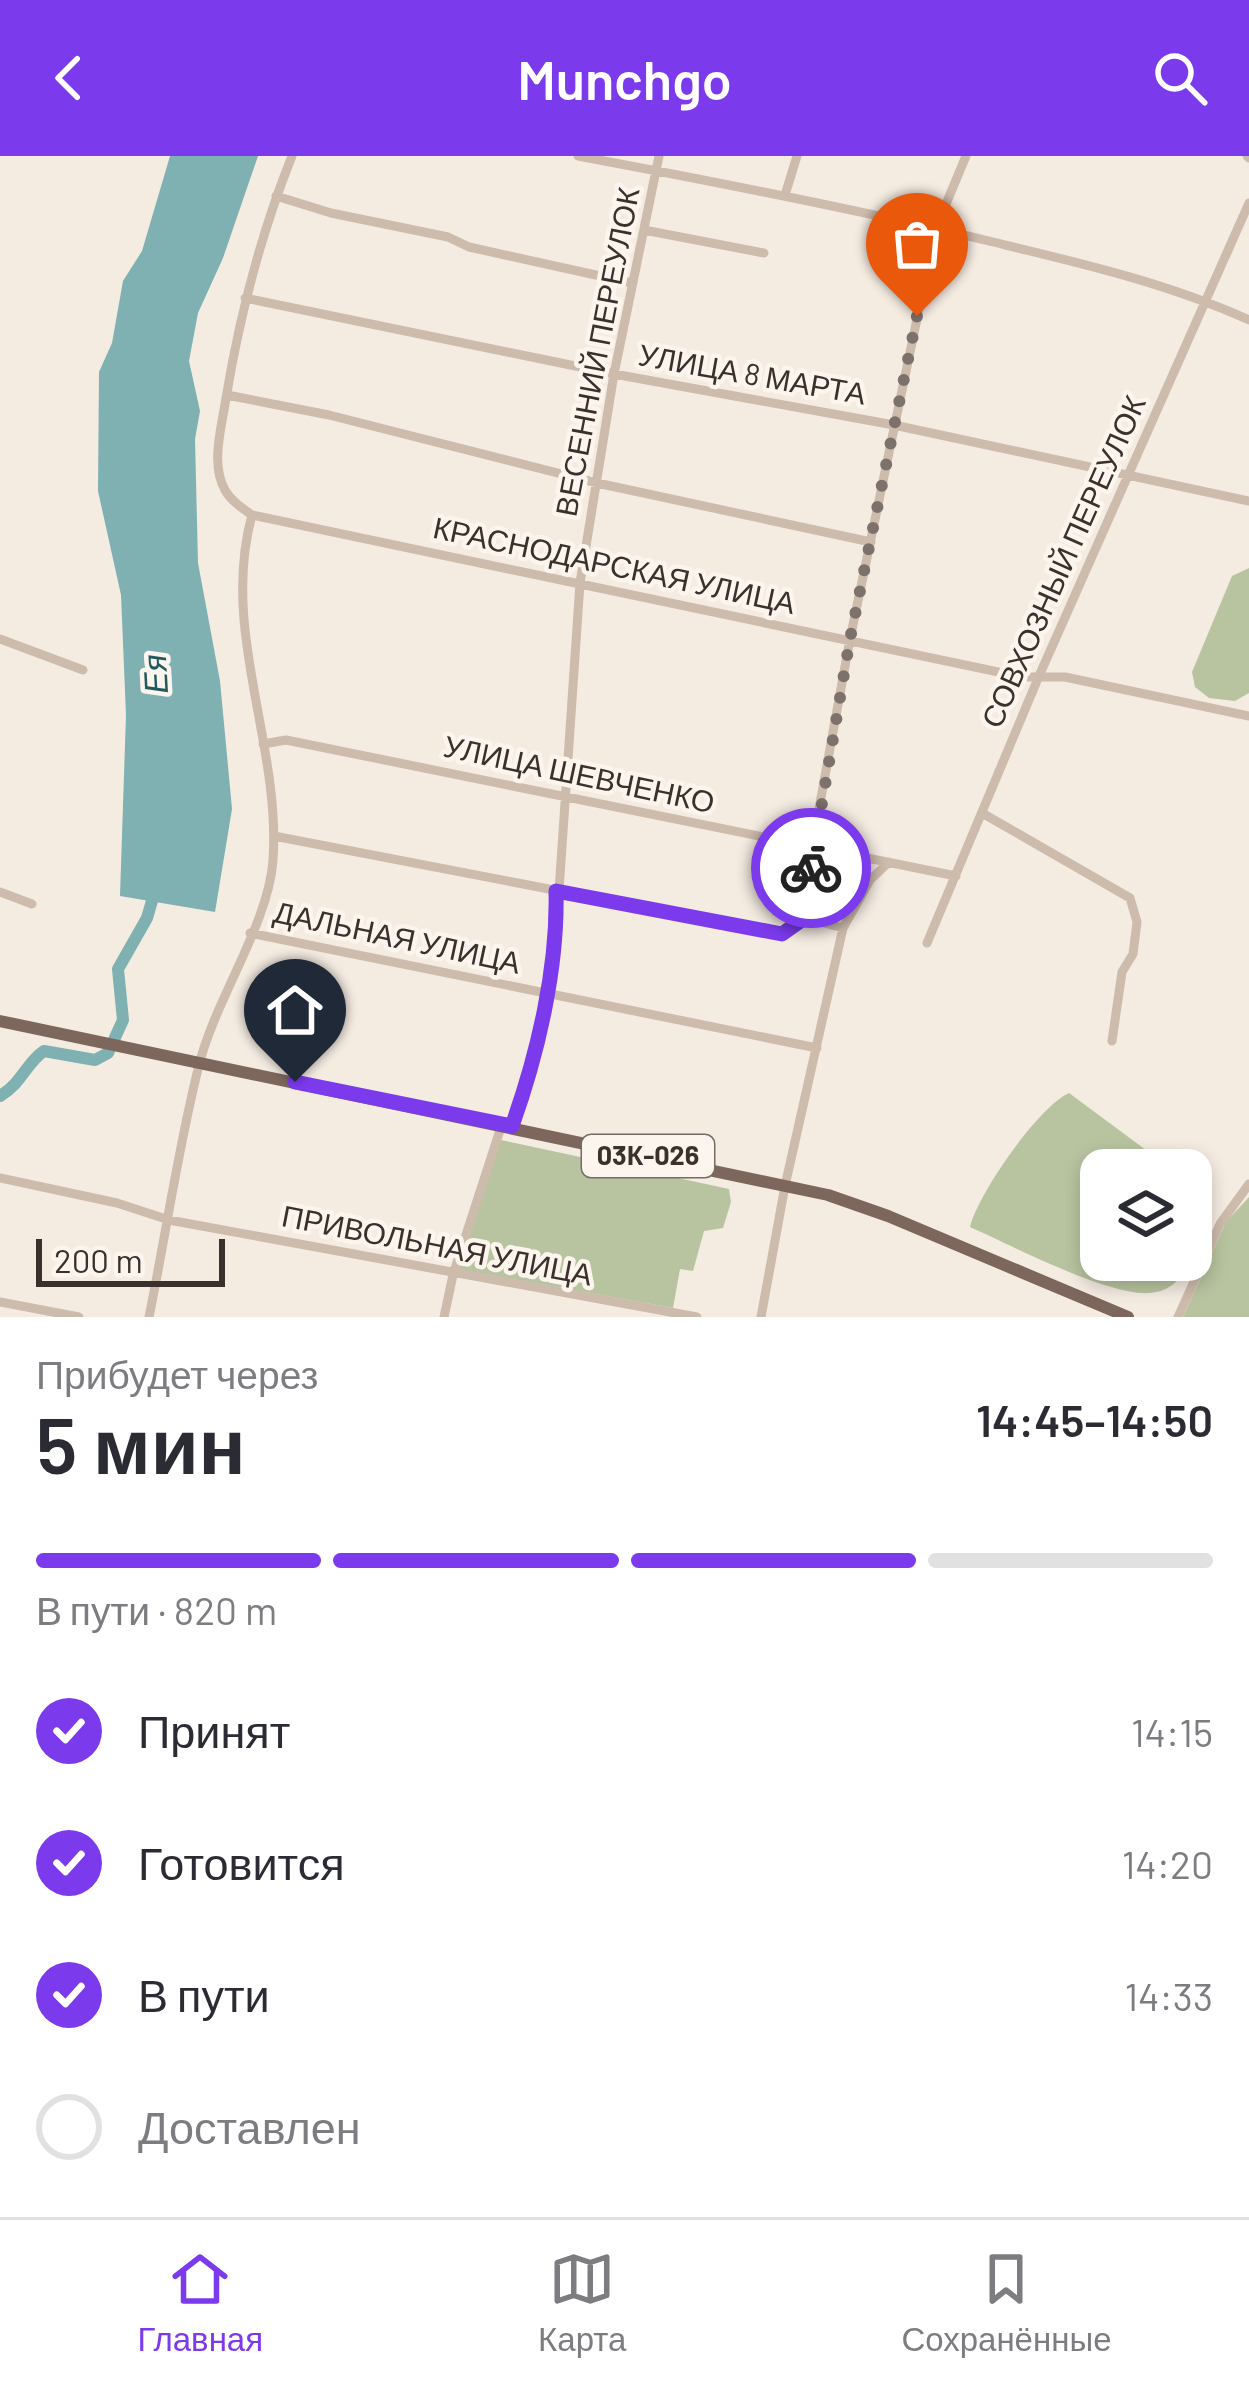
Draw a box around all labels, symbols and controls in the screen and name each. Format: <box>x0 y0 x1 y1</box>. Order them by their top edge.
icon: back <box>36 45 102 111</box>
icon: search <box>1147 45 1213 111</box>
text: Munchgo <box>517 46 732 111</box>
street label: ВЕСЕННИЙ ПЕРЕУЛОК <box>546 184 646 519</box>
pin <box>866 193 968 316</box>
icon: bag <box>884 211 950 277</box>
street label: УЛИЦА 8 МАРТА <box>636 335 869 411</box>
street label: СОВХОЗНЫЙ ПЕРЕУЛОК <box>973 389 1152 733</box>
street label: КРАСНОДАРСКАЯ УЛИЦА <box>430 508 799 620</box>
water label: Ея <box>133 653 175 695</box>
street label: УЛИЦА ШЕВЧЕНКО <box>441 727 718 819</box>
courier <box>751 808 871 928</box>
icon: bike <box>778 835 844 901</box>
street label: ДАЛЬНАЯ УЛИЦА <box>271 892 524 980</box>
pin <box>244 959 346 1082</box>
icon: home <box>262 977 328 1043</box>
road number: 03К-026 <box>582 1135 714 1177</box>
map controls <box>1080 1149 1212 1281</box>
button: layers <box>1080 1149 1212 1281</box>
street label: ПРИВОЛЬНАЯ УЛИЦА <box>279 1196 596 1292</box>
scale bar <box>36 1233 225 1286</box>
text: 200 m <box>54 1240 143 1280</box>
text: Прибудет через <box>36 1350 318 1397</box>
text: 14:45–14:50 <box>976 1392 1213 1446</box>
text: 5 мин <box>36 1396 246 1490</box>
text: В пути · 820 m <box>36 1586 277 1633</box>
icon: check <box>36 1698 102 1764</box>
text: Принят <box>138 1703 290 1757</box>
text: 14:15 <box>1131 1708 1213 1755</box>
icon: check <box>36 1830 102 1896</box>
text: Готовится <box>138 1835 345 1889</box>
text: 14:20 <box>1122 1840 1213 1887</box>
icon: check <box>36 1962 102 2028</box>
text: В пути <box>138 1967 270 2021</box>
text: 14:33 <box>1124 1972 1213 2019</box>
text: Доставлен <box>138 2099 361 2153</box>
tab: Главная <box>137 2246 263 2359</box>
tab: Карта <box>538 2246 626 2359</box>
tab: Сохранённые <box>901 2246 1112 2359</box>

